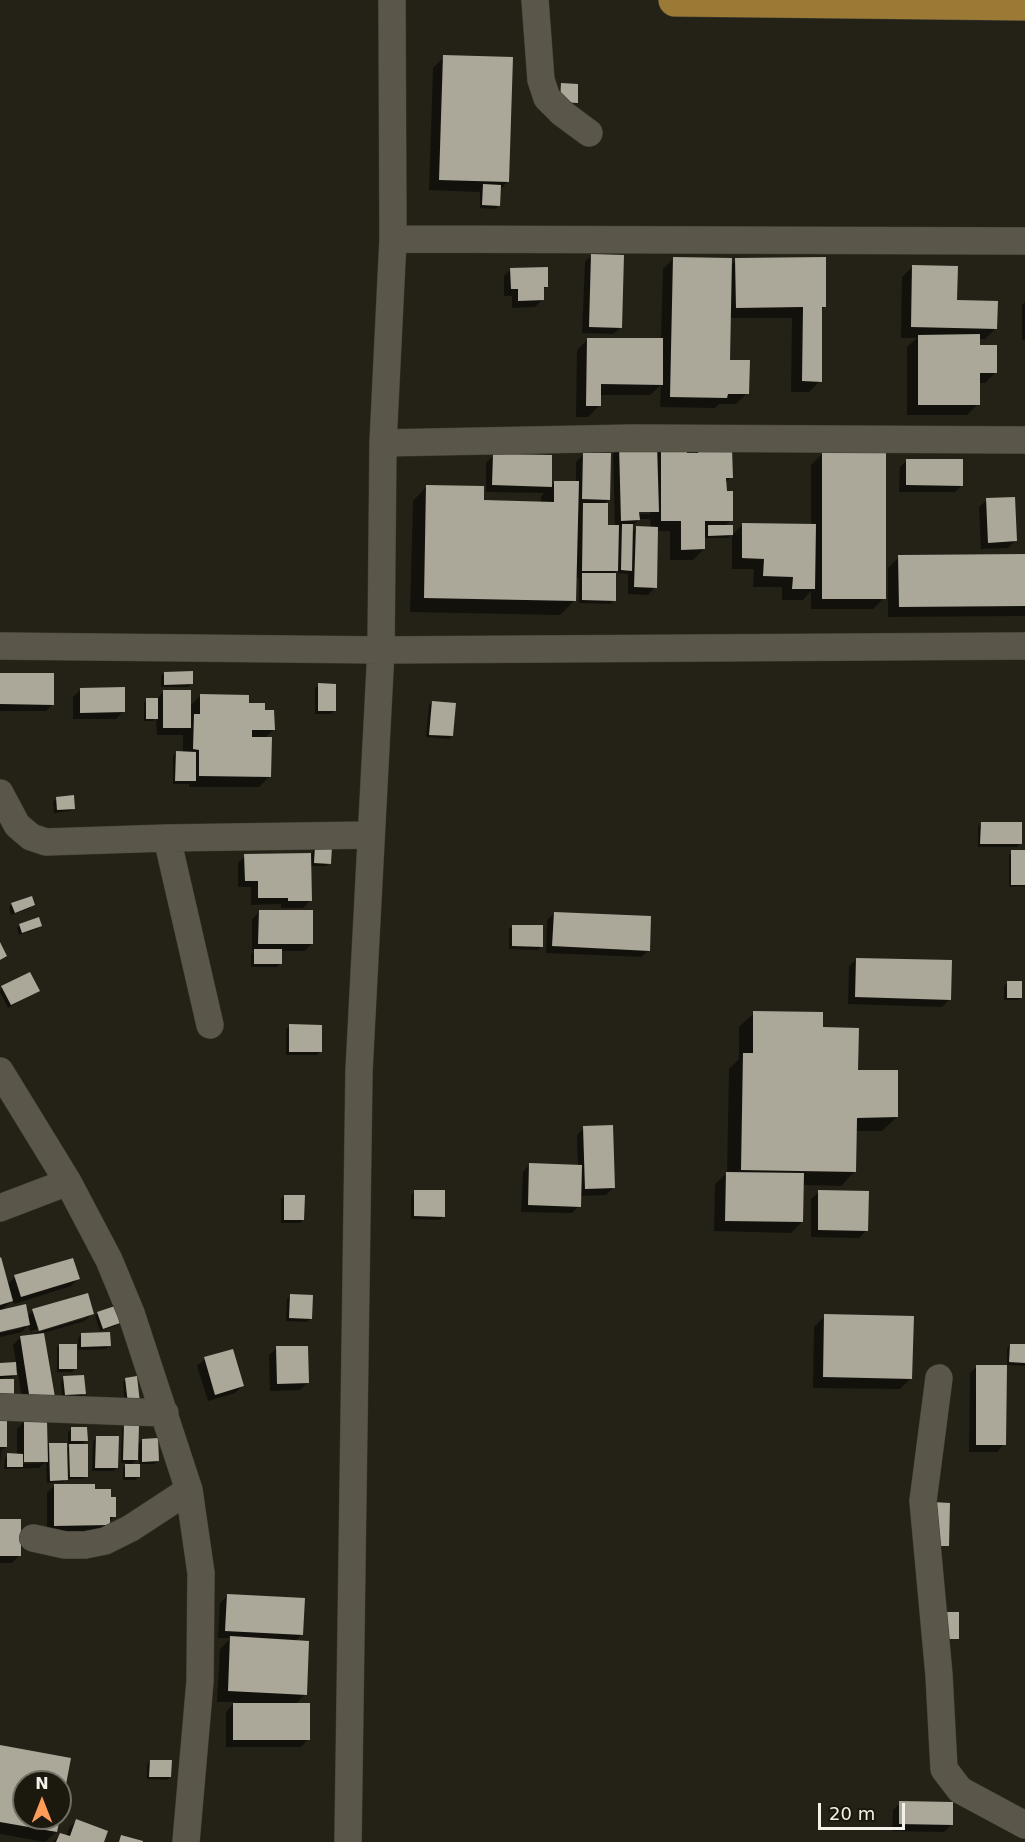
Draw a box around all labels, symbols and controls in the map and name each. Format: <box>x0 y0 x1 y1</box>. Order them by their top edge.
north arrow <box>12 1770 72 1830</box>
text: N <box>35 1774 49 1793</box>
scale bar <box>821 1791 908 1829</box>
text: 20 m <box>829 1803 875 1824</box>

